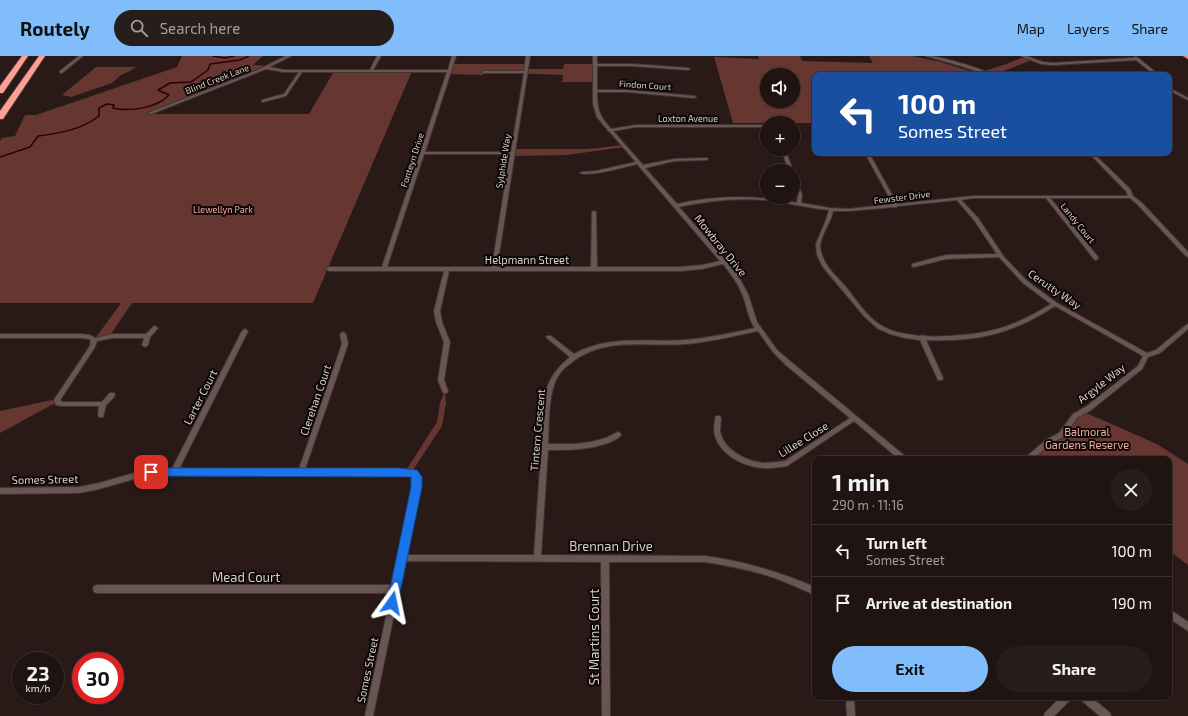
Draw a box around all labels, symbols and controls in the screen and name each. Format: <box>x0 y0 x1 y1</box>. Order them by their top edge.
search box <box>114 10 394 46</box>
text: Routely <box>20 17 90 40</box>
icon: search <box>128 17 150 39</box>
text: Search here <box>160 19 240 37</box>
text: Map <box>1017 20 1045 37</box>
text: Layers <box>1067 20 1109 37</box>
text: Share <box>1131 20 1168 37</box>
street label: Blind Creek Lane <box>184 62 251 96</box>
map controls <box>760 68 800 204</box>
button: sound <box>760 68 800 108</box>
street label: Findon Court <box>619 78 672 92</box>
text: 100 m <box>898 86 976 120</box>
icon: left <box>832 88 884 140</box>
street label: Loxton Avenue <box>658 113 718 124</box>
button: + <box>760 116 800 156</box>
text: Somes Street <box>898 120 1007 142</box>
street label: Fonteyn Drive <box>398 131 426 189</box>
street label: Sylphide Way <box>493 133 513 189</box>
button: − <box>760 164 800 204</box>
street label: Fewster Drive <box>873 188 931 206</box>
street label: Landy Court <box>1058 201 1098 246</box>
park label: Llewellyn Park <box>193 204 253 215</box>
street label: Mowbray Drive <box>692 211 750 279</box>
street label: Helpmann Street <box>485 253 569 266</box>
street label: Cerutty Way <box>1026 266 1084 312</box>
street label: Argyle Way <box>1075 360 1128 406</box>
street label: Clerehan Court <box>297 363 333 437</box>
street label: Larter Court <box>181 367 219 427</box>
street label: Tintern Crescent <box>527 388 547 472</box>
street label: Lillee Close <box>776 418 830 459</box>
park label: Balmoral Gardens Reserve <box>1045 425 1129 451</box>
pin <box>134 455 168 489</box>
icon: arrive <box>140 461 162 483</box>
text: 1 min <box>832 467 890 496</box>
button: close <box>1110 469 1152 511</box>
street label: Somes Street <box>12 472 78 486</box>
text: 290 m · 11:16 <box>832 497 904 513</box>
text: Turn left <box>866 534 927 552</box>
street label: Brennan Drive <box>569 538 653 554</box>
icon: left <box>832 540 854 562</box>
text: 100 m <box>1111 542 1152 560</box>
text: Somes Street <box>866 552 945 568</box>
street label: Mead Court <box>212 569 280 585</box>
position arrow <box>371 582 413 624</box>
street label: St Martins Court <box>586 589 602 685</box>
icon: arrive <box>832 592 854 614</box>
text: Arrive at destination <box>866 594 1012 612</box>
text: 190 m <box>1112 594 1152 612</box>
street label: Somes Street <box>354 636 380 704</box>
button: Exit <box>832 646 988 692</box>
button: Share <box>996 646 1152 692</box>
speed limit sign: 30 <box>72 652 124 704</box>
text: 23 <box>27 661 49 685</box>
text: km/h <box>26 682 50 694</box>

